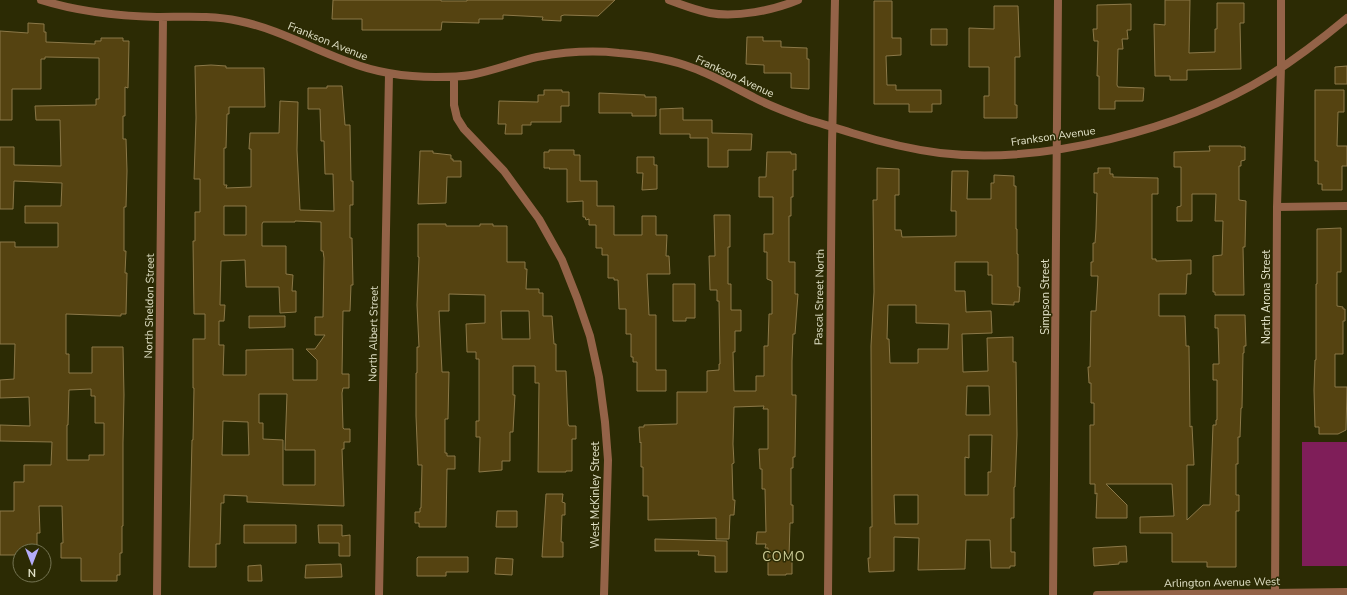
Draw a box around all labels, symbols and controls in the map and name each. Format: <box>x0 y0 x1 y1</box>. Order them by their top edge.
street label: Frankson Avenue <box>286 19 370 64</box>
street label: Frankson Avenue <box>693 52 777 101</box>
street label: Frankson Avenue <box>1010 123 1096 150</box>
street label: Pascal Street North <box>811 249 828 345</box>
street label: North Arona Street <box>1259 250 1274 344</box>
street label: North Sheldon Street <box>141 253 158 359</box>
street label: Simpson Street <box>1038 259 1053 335</box>
street label: North Albert Street <box>365 286 382 382</box>
street label: West McKinley Street <box>588 441 603 548</box>
north arrow <box>12 543 52 583</box>
district label: COMO <box>762 548 806 566</box>
text: N <box>28 565 36 580</box>
street label: Arlington Avenue West <box>1164 574 1280 591</box>

